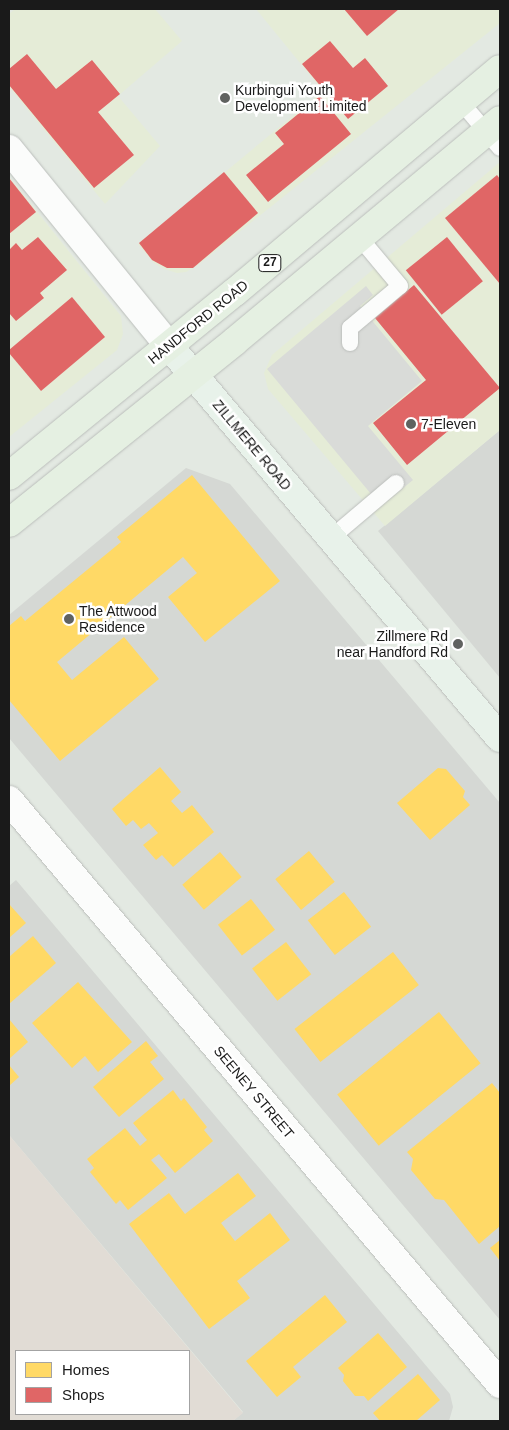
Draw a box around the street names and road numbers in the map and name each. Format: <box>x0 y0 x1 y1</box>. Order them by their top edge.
road number: 27 <box>258 254 282 272</box>
street label: HANDFORD ROAD <box>145 277 251 367</box>
street label: ZILLMERE ROAD <box>209 396 295 494</box>
street label: SEENEY STREET <box>210 1042 298 1142</box>

